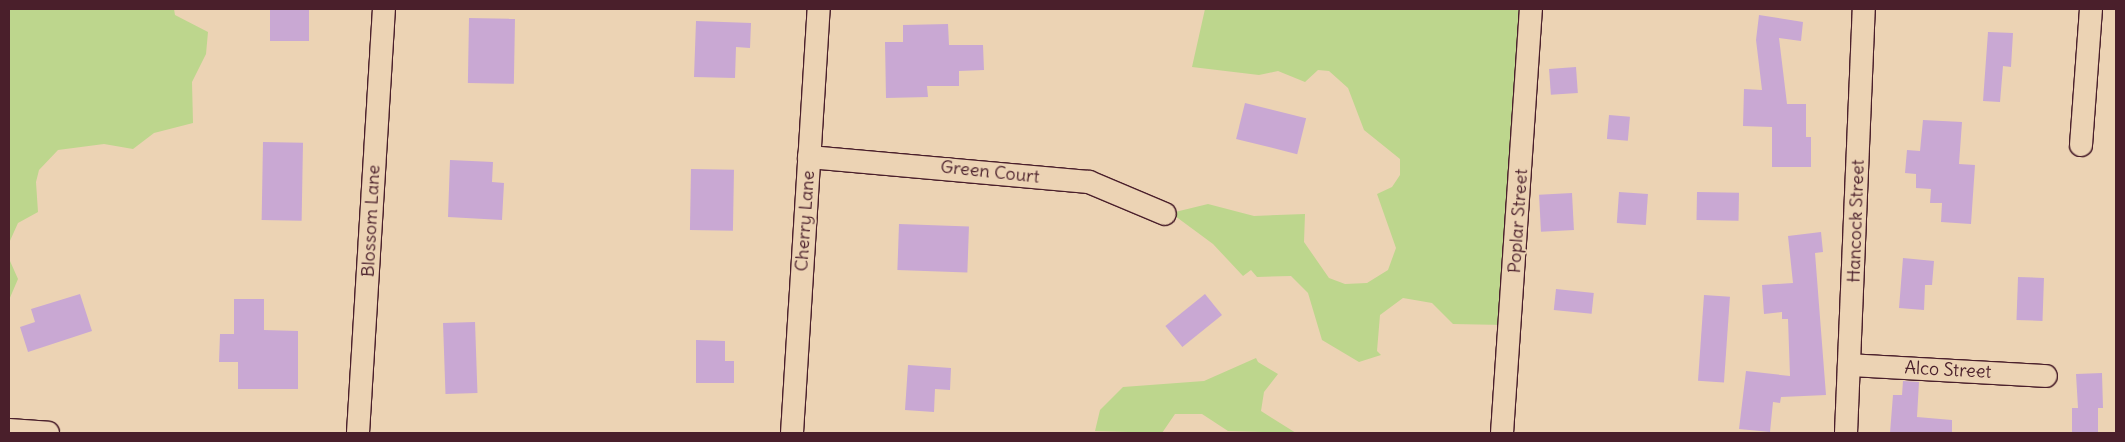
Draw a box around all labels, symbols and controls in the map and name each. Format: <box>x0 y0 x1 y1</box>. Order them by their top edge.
street label: Green Court <box>939 156 1041 188</box>
street label: Hancock Street <box>1843 159 1869 283</box>
street label: Blossom Lane <box>357 164 385 278</box>
street label: Poplar Street <box>1504 168 1532 274</box>
street label: Cherry Lane <box>791 170 819 272</box>
street label: Alco Street <box>1904 357 1992 383</box>

